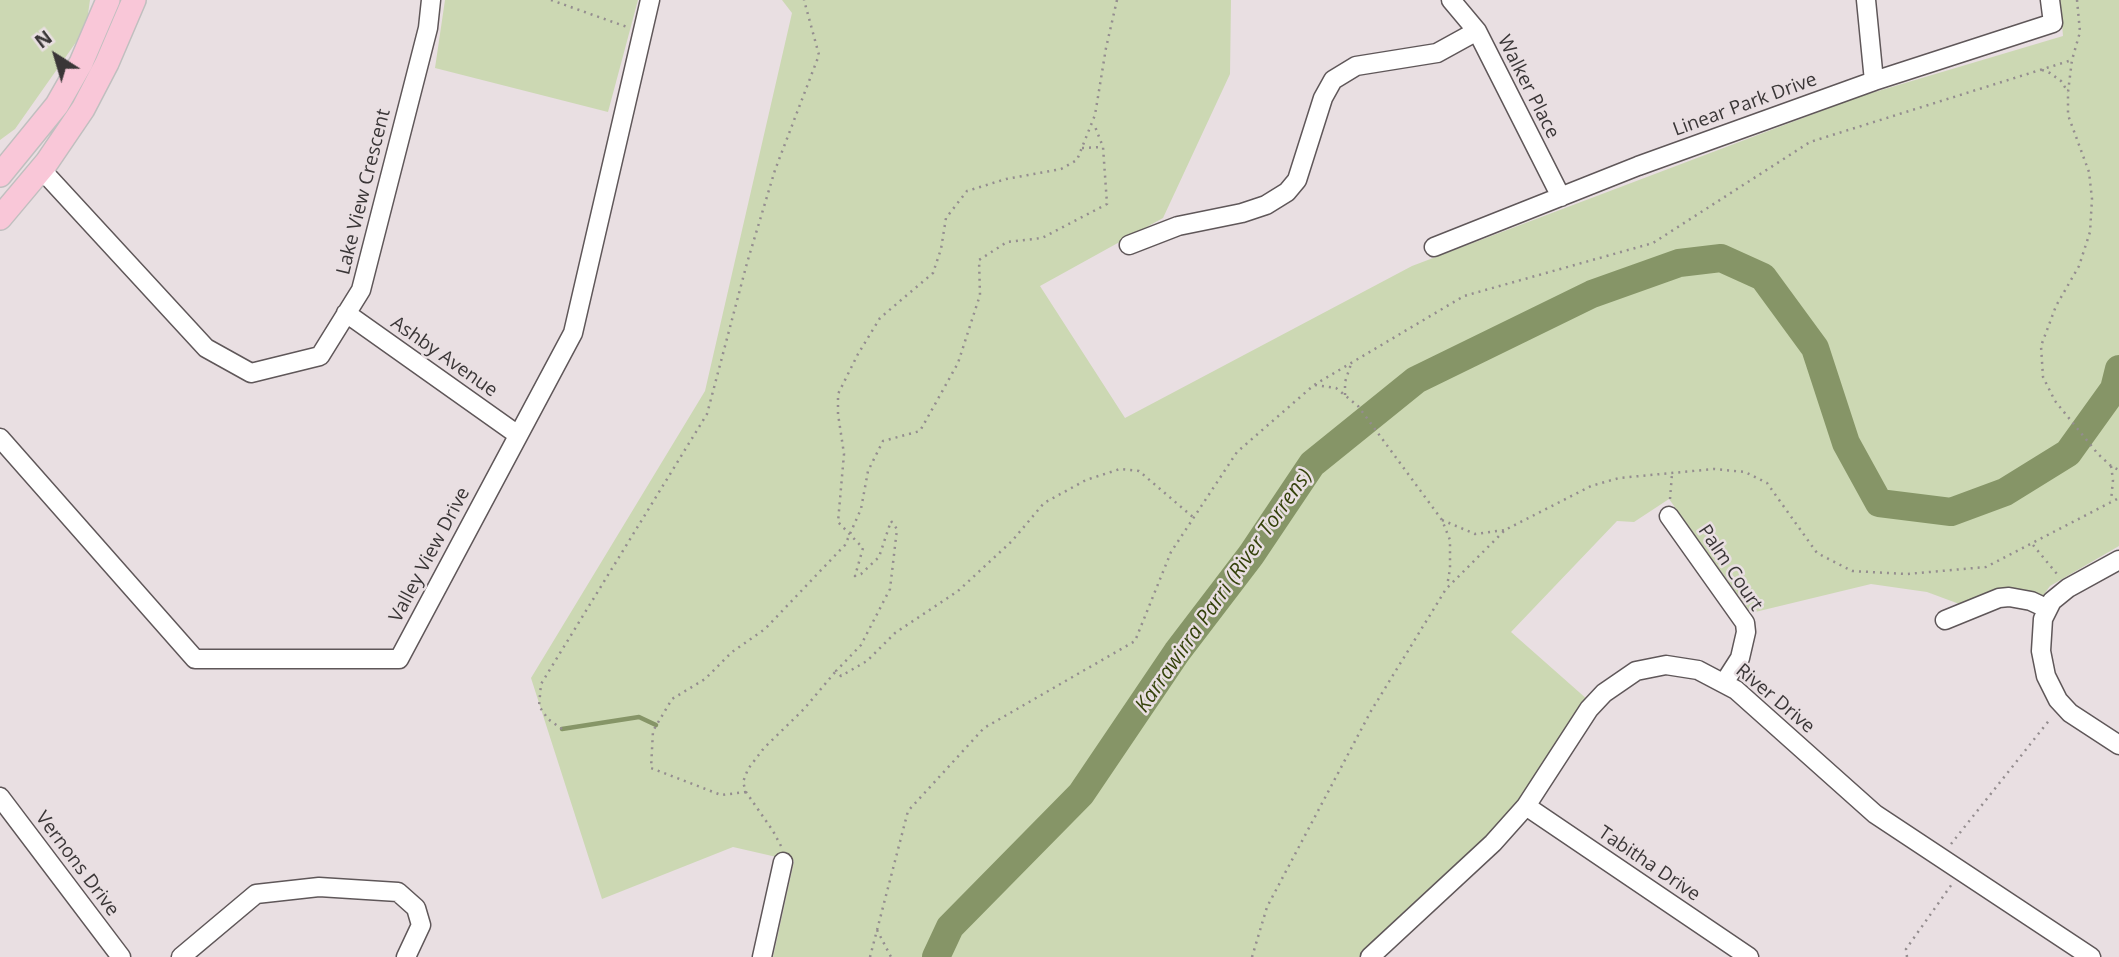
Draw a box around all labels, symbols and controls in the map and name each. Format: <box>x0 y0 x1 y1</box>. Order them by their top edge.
north arrow <box>21 21 91 91</box>
text: N <box>29 24 57 54</box>
street label: Walker Place <box>1492 32 1564 142</box>
street label: Linear Park Drive <box>1670 68 1820 142</box>
street label: Lake View Crescent <box>332 107 396 277</box>
street label: Ashby Avenue <box>386 312 502 402</box>
water label: Karrawirra Parri (River Torrens) <box>1130 465 1318 717</box>
street label: Valley View Drive <box>385 484 475 626</box>
street label: Palm Court <box>1693 521 1767 615</box>
street label: River Drive <box>1731 659 1819 739</box>
street label: Vernons Drive <box>30 807 124 921</box>
street label: Tabitha Drive <box>1594 822 1704 906</box>

